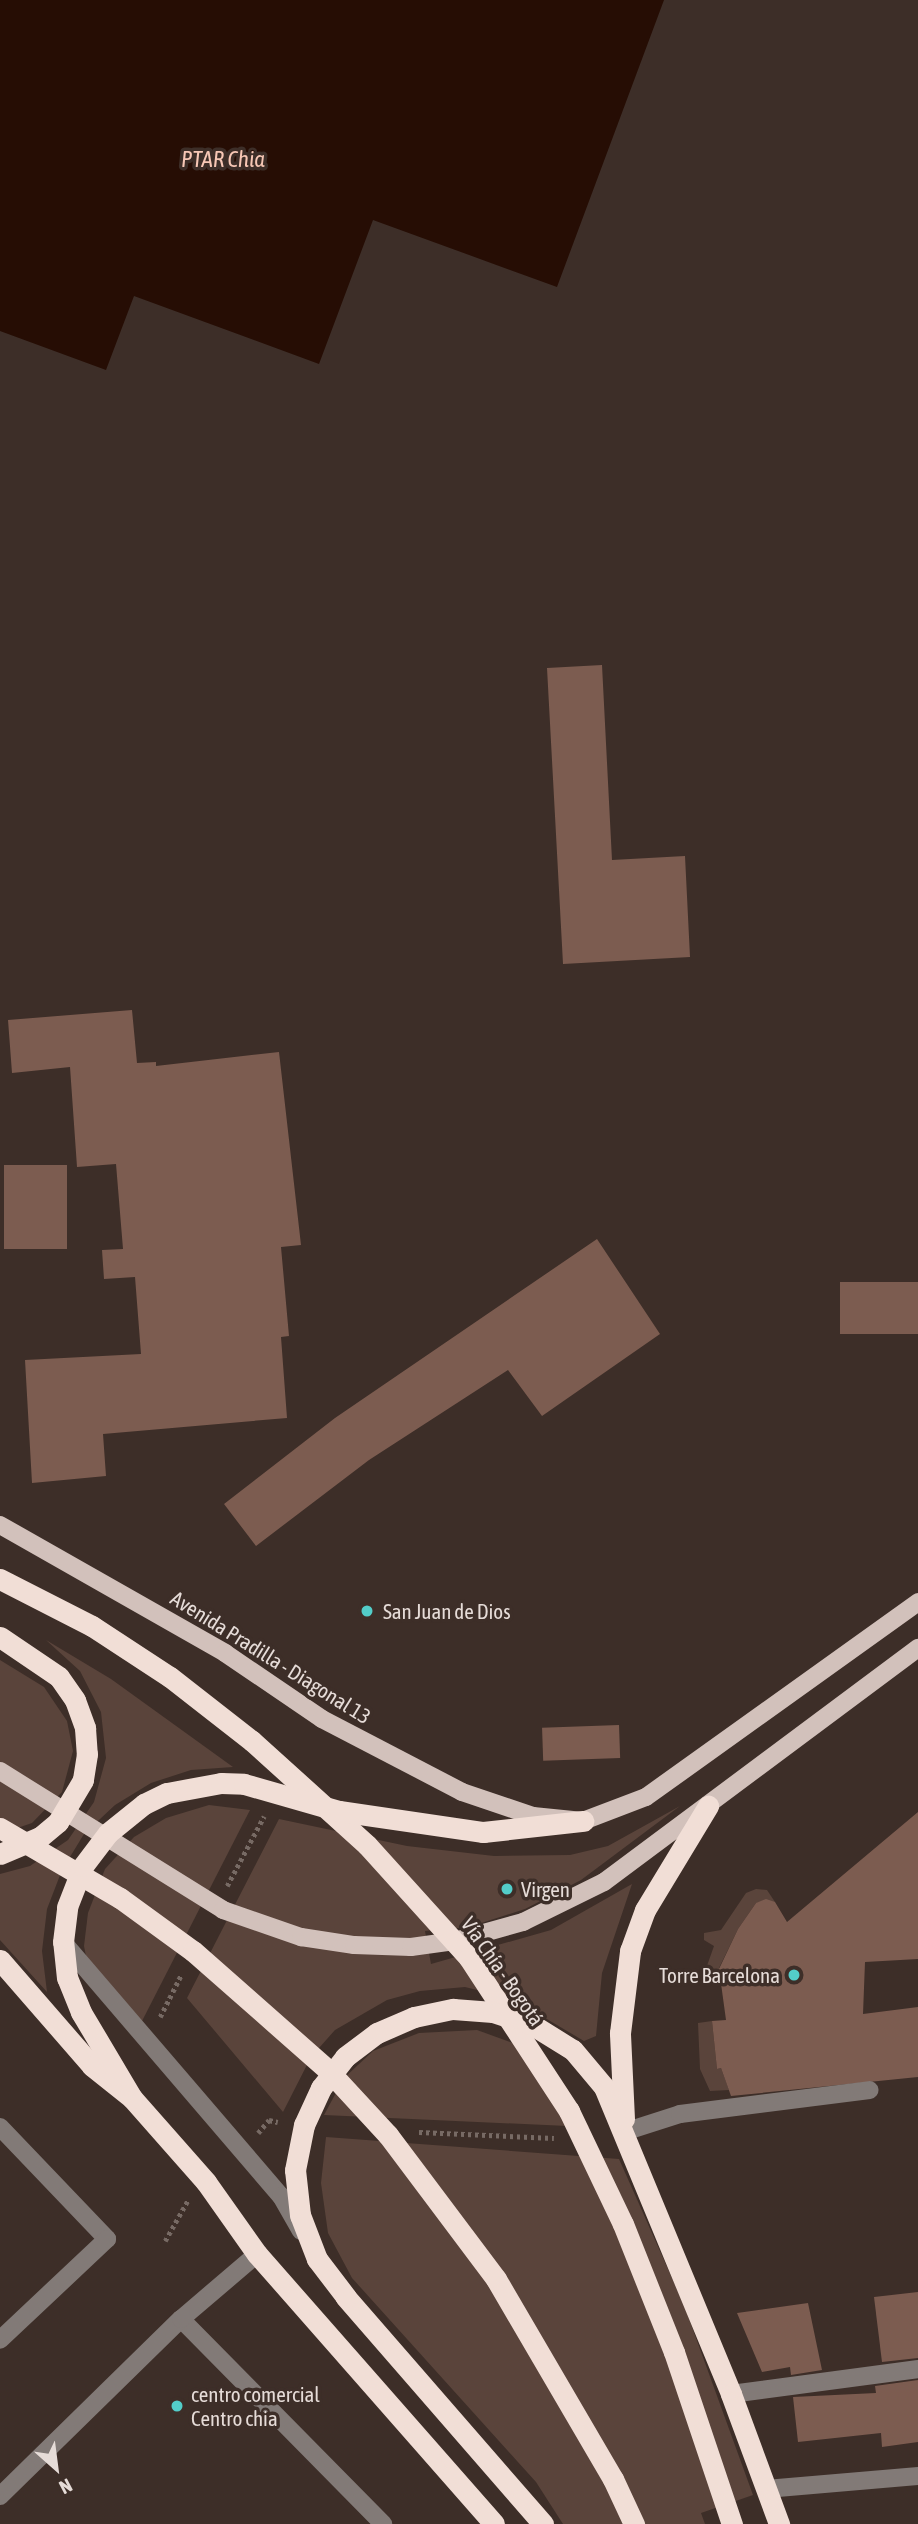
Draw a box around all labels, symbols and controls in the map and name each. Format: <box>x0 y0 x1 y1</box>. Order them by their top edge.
water label: PTAR Chia <box>181 145 265 173</box>
street label: Avenida Pradilla - Diagonal 13 <box>166 1585 376 1729</box>
place label: San Juan de Dios <box>383 1598 511 1624</box>
marker: San Juan de Dios <box>357 1601 377 1621</box>
place label: Virgen <box>521 1876 570 1902</box>
marker: Virgen <box>499 1881 515 1897</box>
street label: Vía Chía - Bogotá <box>456 1912 550 2030</box>
place label: Torre Barcelona <box>659 1962 780 1988</box>
marker: Torre Barcelona <box>786 1967 802 1983</box>
place label: centro comercial Centro chia <box>191 2381 320 2431</box>
marker: centro comercial Centro chia <box>169 2398 185 2414</box>
north arrow <box>21 2433 91 2503</box>
text: N <box>56 2474 76 2499</box>

